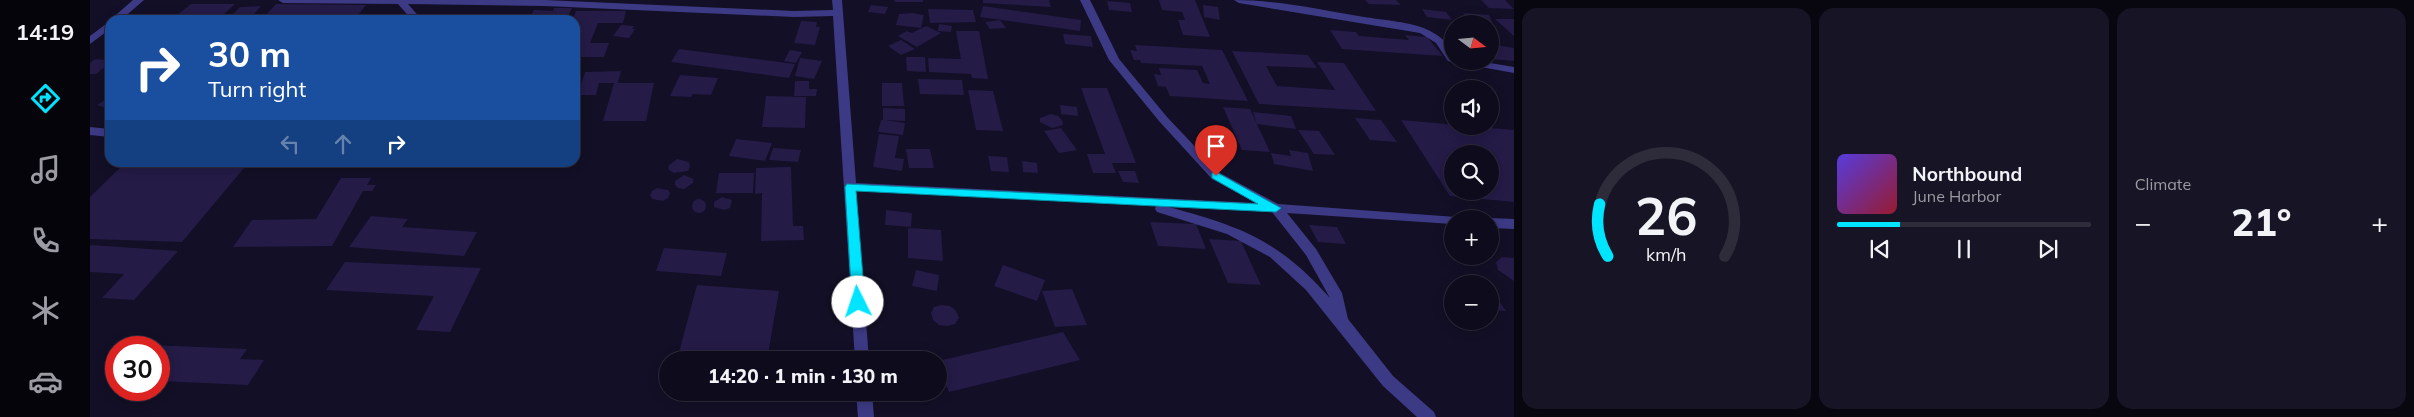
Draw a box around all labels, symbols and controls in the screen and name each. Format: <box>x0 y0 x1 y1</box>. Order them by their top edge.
north arrow <box>1444 15 1499 70</box>
map controls <box>1444 15 1499 330</box>
text: 14:19 <box>16 18 74 46</box>
text: 30 m <box>208 32 291 76</box>
icon: right <box>125 35 190 100</box>
text: Turn right <box>208 75 306 103</box>
button: sound <box>1444 80 1499 135</box>
icon: directions <box>28 81 63 116</box>
pin <box>1195 125 1237 176</box>
icon: left <box>276 130 304 158</box>
icon: ahead <box>329 130 357 158</box>
icon: right <box>382 130 410 158</box>
icon: arrive <box>1202 132 1230 160</box>
button: search <box>1444 145 1499 200</box>
icon: music <box>28 152 63 187</box>
text: Northbound <box>1912 162 2022 186</box>
text: Climate <box>2135 174 2191 194</box>
text: 26 <box>1635 183 1698 248</box>
text: June Harbor <box>1912 186 2001 206</box>
text: 21° <box>2231 198 2291 246</box>
text: − <box>2135 205 2151 240</box>
text: + <box>2371 205 2388 240</box>
button: + <box>1444 210 1499 265</box>
icon: phone <box>28 223 63 258</box>
icon: previous <box>1866 235 1894 263</box>
icon: pause <box>1950 235 1978 263</box>
icon: next <box>2034 235 2062 263</box>
text: km/h <box>1646 243 1687 265</box>
position arrow <box>831 275 883 327</box>
button: − <box>1444 275 1499 330</box>
icon: climate <box>28 293 63 328</box>
speed limit sign: 30 <box>105 336 170 401</box>
icon: car <box>28 364 63 399</box>
text: 14:20 · 1 min · 130 m <box>708 364 898 388</box>

